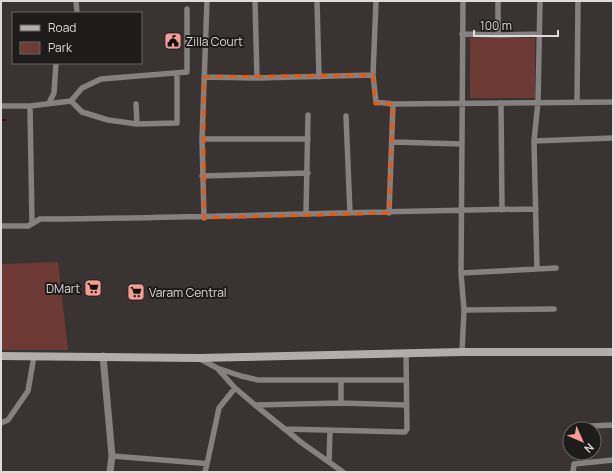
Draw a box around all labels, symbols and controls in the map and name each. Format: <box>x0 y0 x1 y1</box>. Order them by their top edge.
legend <box>12 12 142 64</box>
scale bar <box>474 12 558 38</box>
text: 100 m <box>480 17 512 34</box>
text: Road <box>48 19 76 36</box>
public building icon: Zilla Court <box>163 31 183 51</box>
place label: Zilla Court <box>186 33 243 50</box>
text: Park <box>48 39 73 56</box>
supermarket icon: DMart <box>83 278 103 298</box>
place label: DMart <box>46 280 80 297</box>
supermarket icon: Varam Central <box>126 282 146 302</box>
place label: Varam Central <box>149 284 227 301</box>
north arrow <box>562 421 602 461</box>
text: N <box>581 440 598 457</box>

